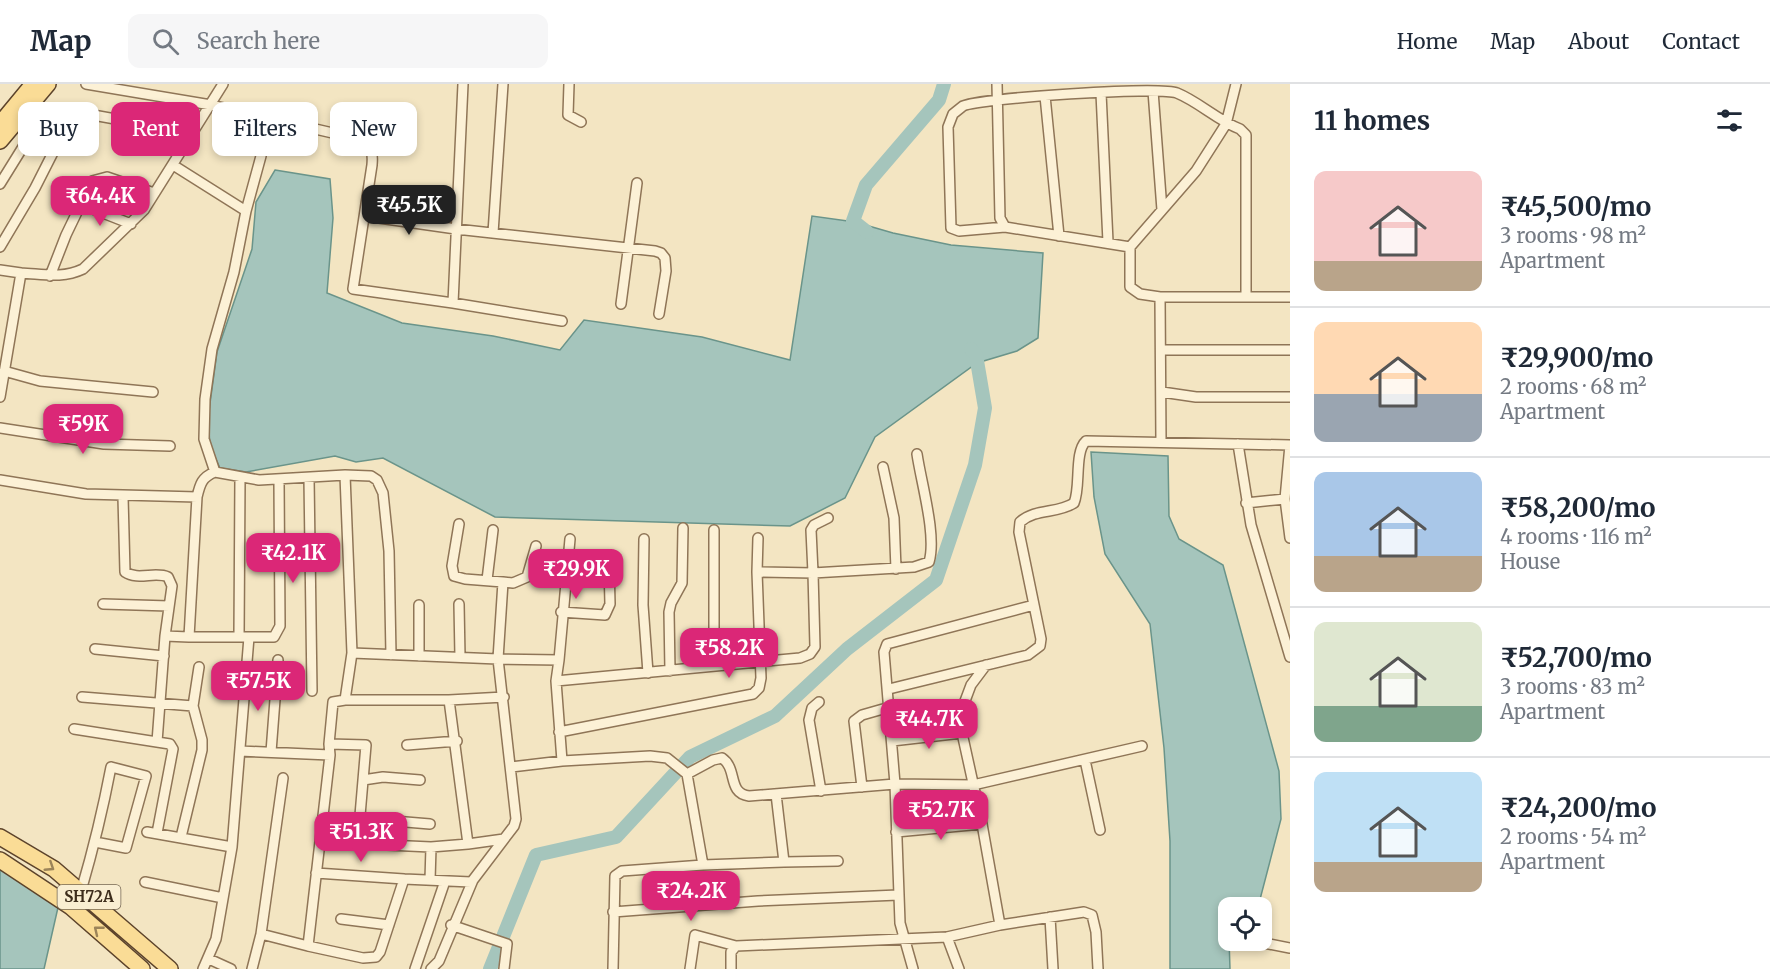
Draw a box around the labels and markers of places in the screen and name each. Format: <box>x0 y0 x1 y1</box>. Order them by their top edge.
pin: ₹64.4K <box>51 176 149 227</box>
pin: ₹45.5K <box>360 185 458 236</box>
pin: ₹59K <box>47 404 119 455</box>
pin: ₹42.1K <box>244 533 342 584</box>
pin: ₹29.9K <box>527 549 625 600</box>
pin: ₹58.2K <box>680 628 778 679</box>
pin: ₹57.5K <box>209 661 307 712</box>
pin: ₹44.7K <box>880 699 978 750</box>
pin: ₹52.7K <box>892 790 990 841</box>
pin: ₹51.3K <box>312 812 410 863</box>
pin: ₹24.2K <box>642 871 740 922</box>

